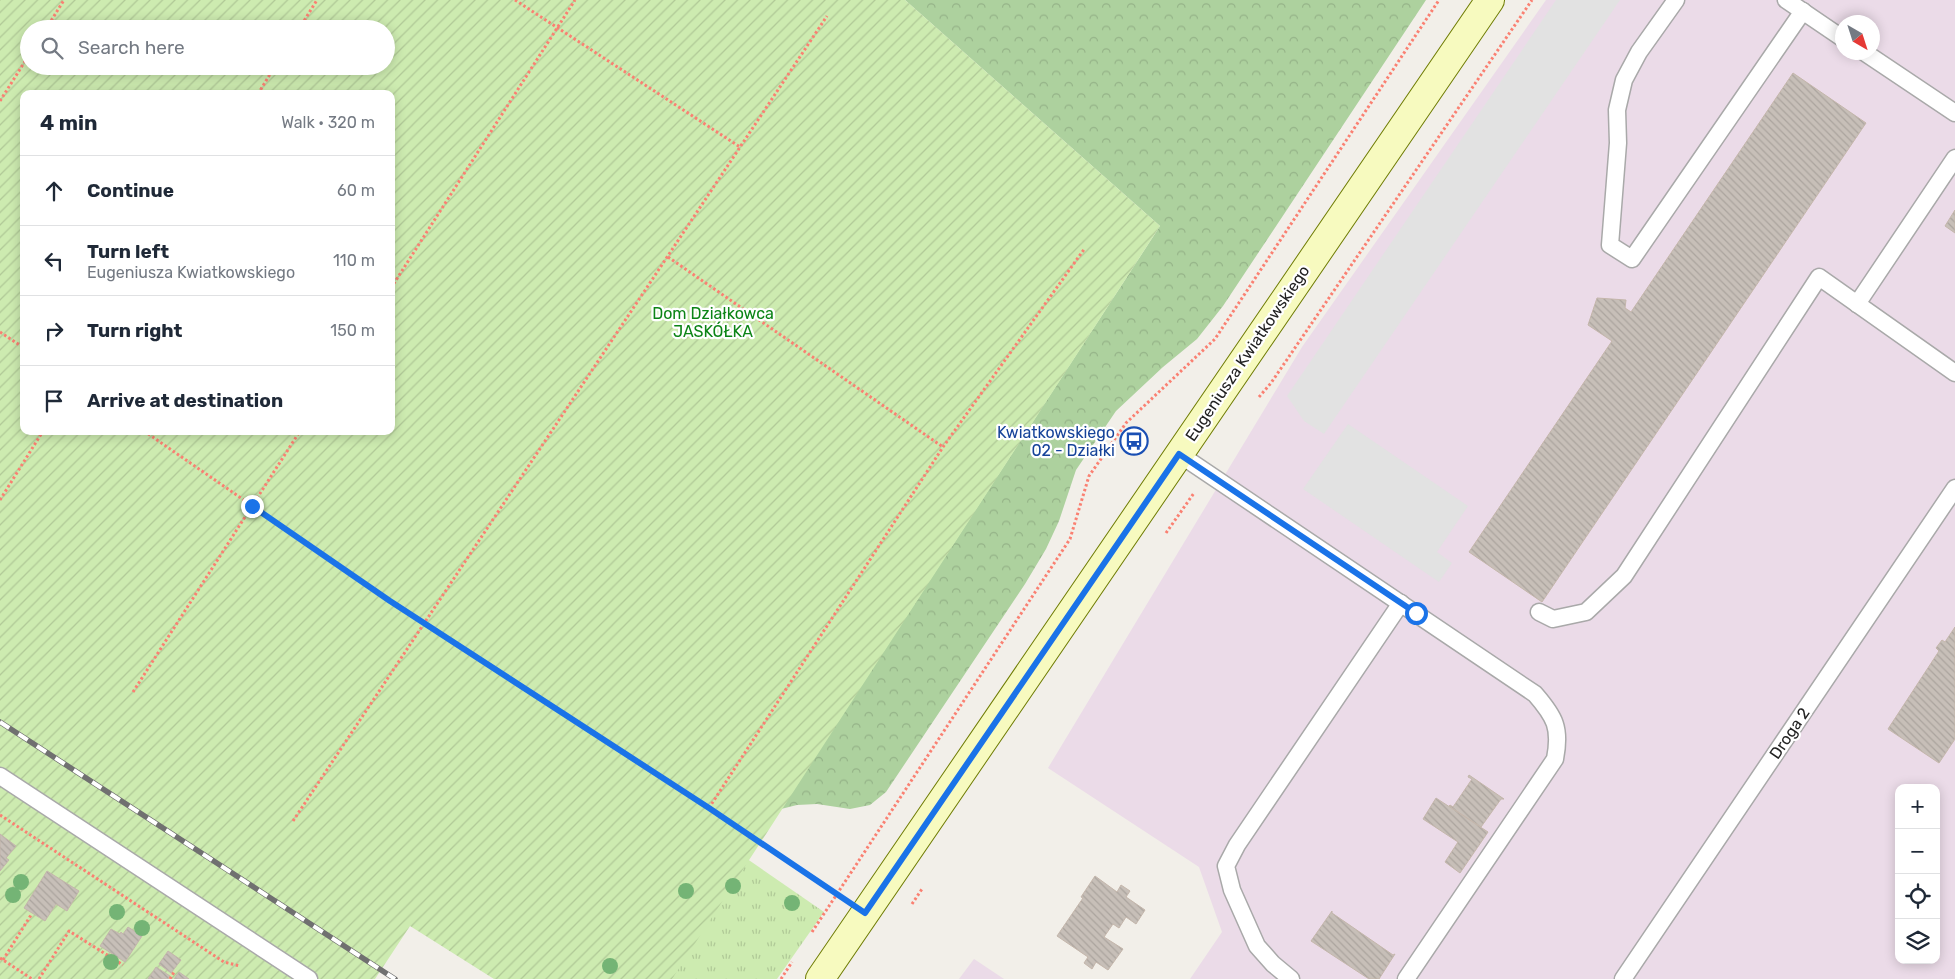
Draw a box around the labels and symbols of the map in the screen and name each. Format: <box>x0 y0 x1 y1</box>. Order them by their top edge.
north arrow <box>1835 15 1880 60</box>
street label: Eugeniusza Kwiatkowskiego <box>1181 262 1313 445</box>
park label: Dom Działkowca JASKÓŁKA <box>652 304 774 341</box>
place label: Kwiatkowskiego 02 - Działki <box>997 423 1115 460</box>
bus stop icon: Kwiatkowskiego 02 - Działki <box>1119 426 1149 456</box>
route end <box>241 495 264 518</box>
route start <box>1405 602 1428 625</box>
street label: Droga 2 <box>1765 704 1813 763</box>

